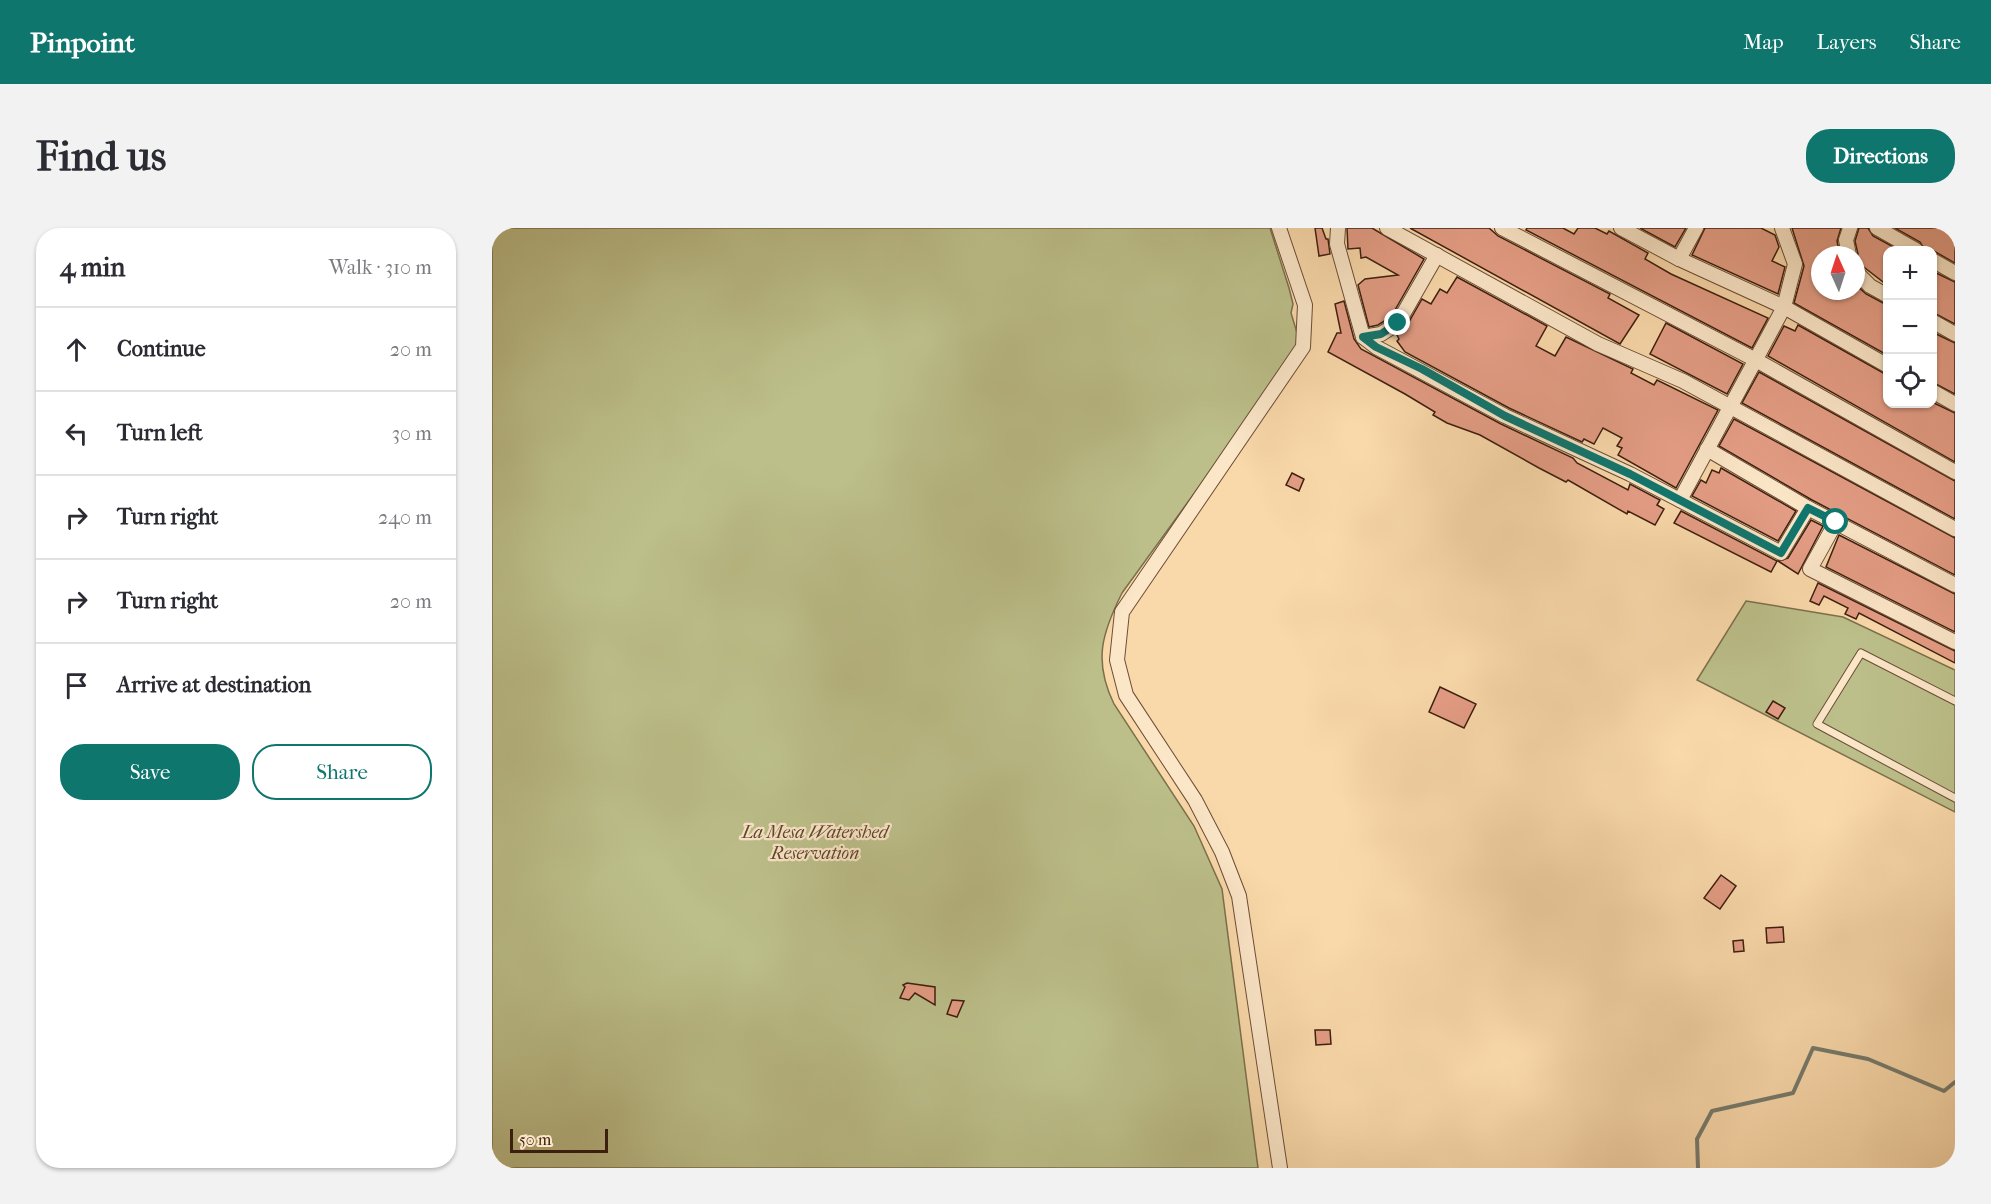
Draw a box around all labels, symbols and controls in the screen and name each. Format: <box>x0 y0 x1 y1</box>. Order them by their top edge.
text: Pinpoint <box>30 26 135 59</box>
text: Map <box>1743 30 1784 54</box>
text: Layers <box>1817 30 1876 54</box>
text: Share <box>1909 30 1961 54</box>
button: Directions <box>1806 129 1955 183</box>
text: Find us <box>36 132 166 181</box>
north arrow <box>1811 246 1865 300</box>
map controls <box>1883 246 1937 408</box>
button: + <box>1883 246 1937 300</box>
text: 4 min <box>60 252 125 283</box>
text: Walk · 310 m <box>329 256 432 279</box>
button: − <box>1883 300 1937 354</box>
route end <box>1384 309 1410 335</box>
icon: ahead <box>60 333 93 366</box>
text: Continue <box>117 336 206 362</box>
text: 20 m <box>390 338 432 361</box>
button: locate <box>1883 354 1937 408</box>
icon: left <box>60 417 93 450</box>
text: Turn left <box>117 420 203 446</box>
text: 30 m <box>392 422 432 445</box>
icon: right <box>60 501 93 534</box>
text: Turn right <box>117 504 218 530</box>
text: 240 m <box>378 506 432 529</box>
route start <box>1822 508 1848 534</box>
icon: right <box>60 585 93 618</box>
text: Turn right <box>117 588 218 614</box>
text: 20 m <box>390 590 432 613</box>
icon: arrive <box>60 669 93 702</box>
text: Arrive at destination <box>117 672 311 698</box>
button: Save <box>60 744 240 800</box>
button: Share <box>252 744 432 800</box>
park label: La Mesa Watershed Reservation <box>740 822 891 864</box>
scale bar <box>510 1126 608 1154</box>
text: 50 m <box>519 1130 551 1149</box>

